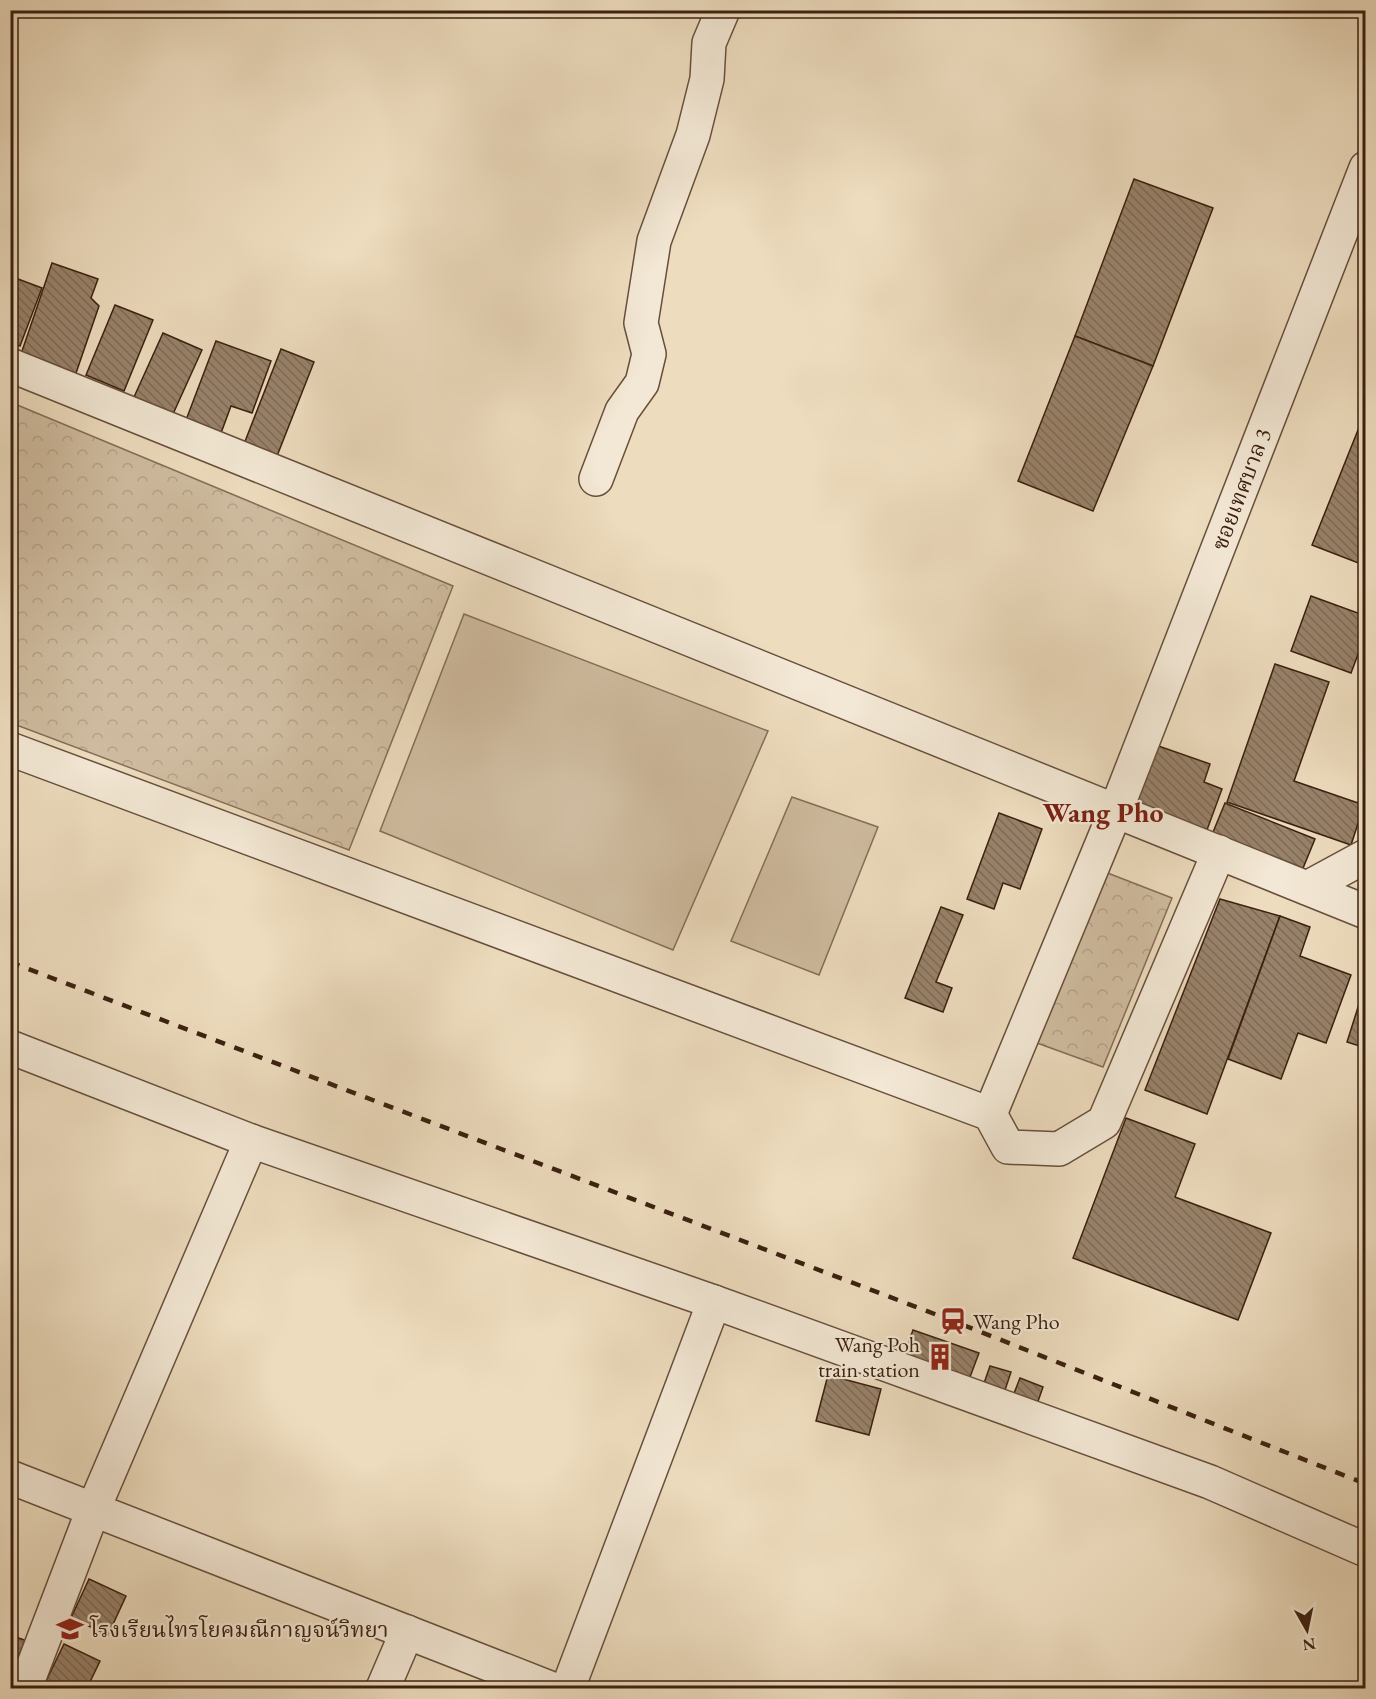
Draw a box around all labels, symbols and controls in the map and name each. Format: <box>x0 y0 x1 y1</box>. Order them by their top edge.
street label: ซอยเทศบาล 3 <box>1205 424 1278 554</box>
district label: Wang Pho <box>1042 794 1164 830</box>
station icon: Wang Pho <box>938 1306 968 1336</box>
place label: Wang Pho <box>973 1307 1060 1336</box>
place label: Wang Poh train station <box>818 1330 920 1384</box>
building icon: Wang Poh train station <box>925 1342 955 1372</box>
north arrow <box>1277 1600 1337 1660</box>
school or university icon: โรงเรียนไทรโยคมณีกาญจน์วิทยา <box>55 1614 85 1644</box>
place label: โรงเรียนไทรโยคมณีกาญจน์วิทยา <box>89 1615 388 1644</box>
text: N <box>1301 1633 1317 1656</box>

